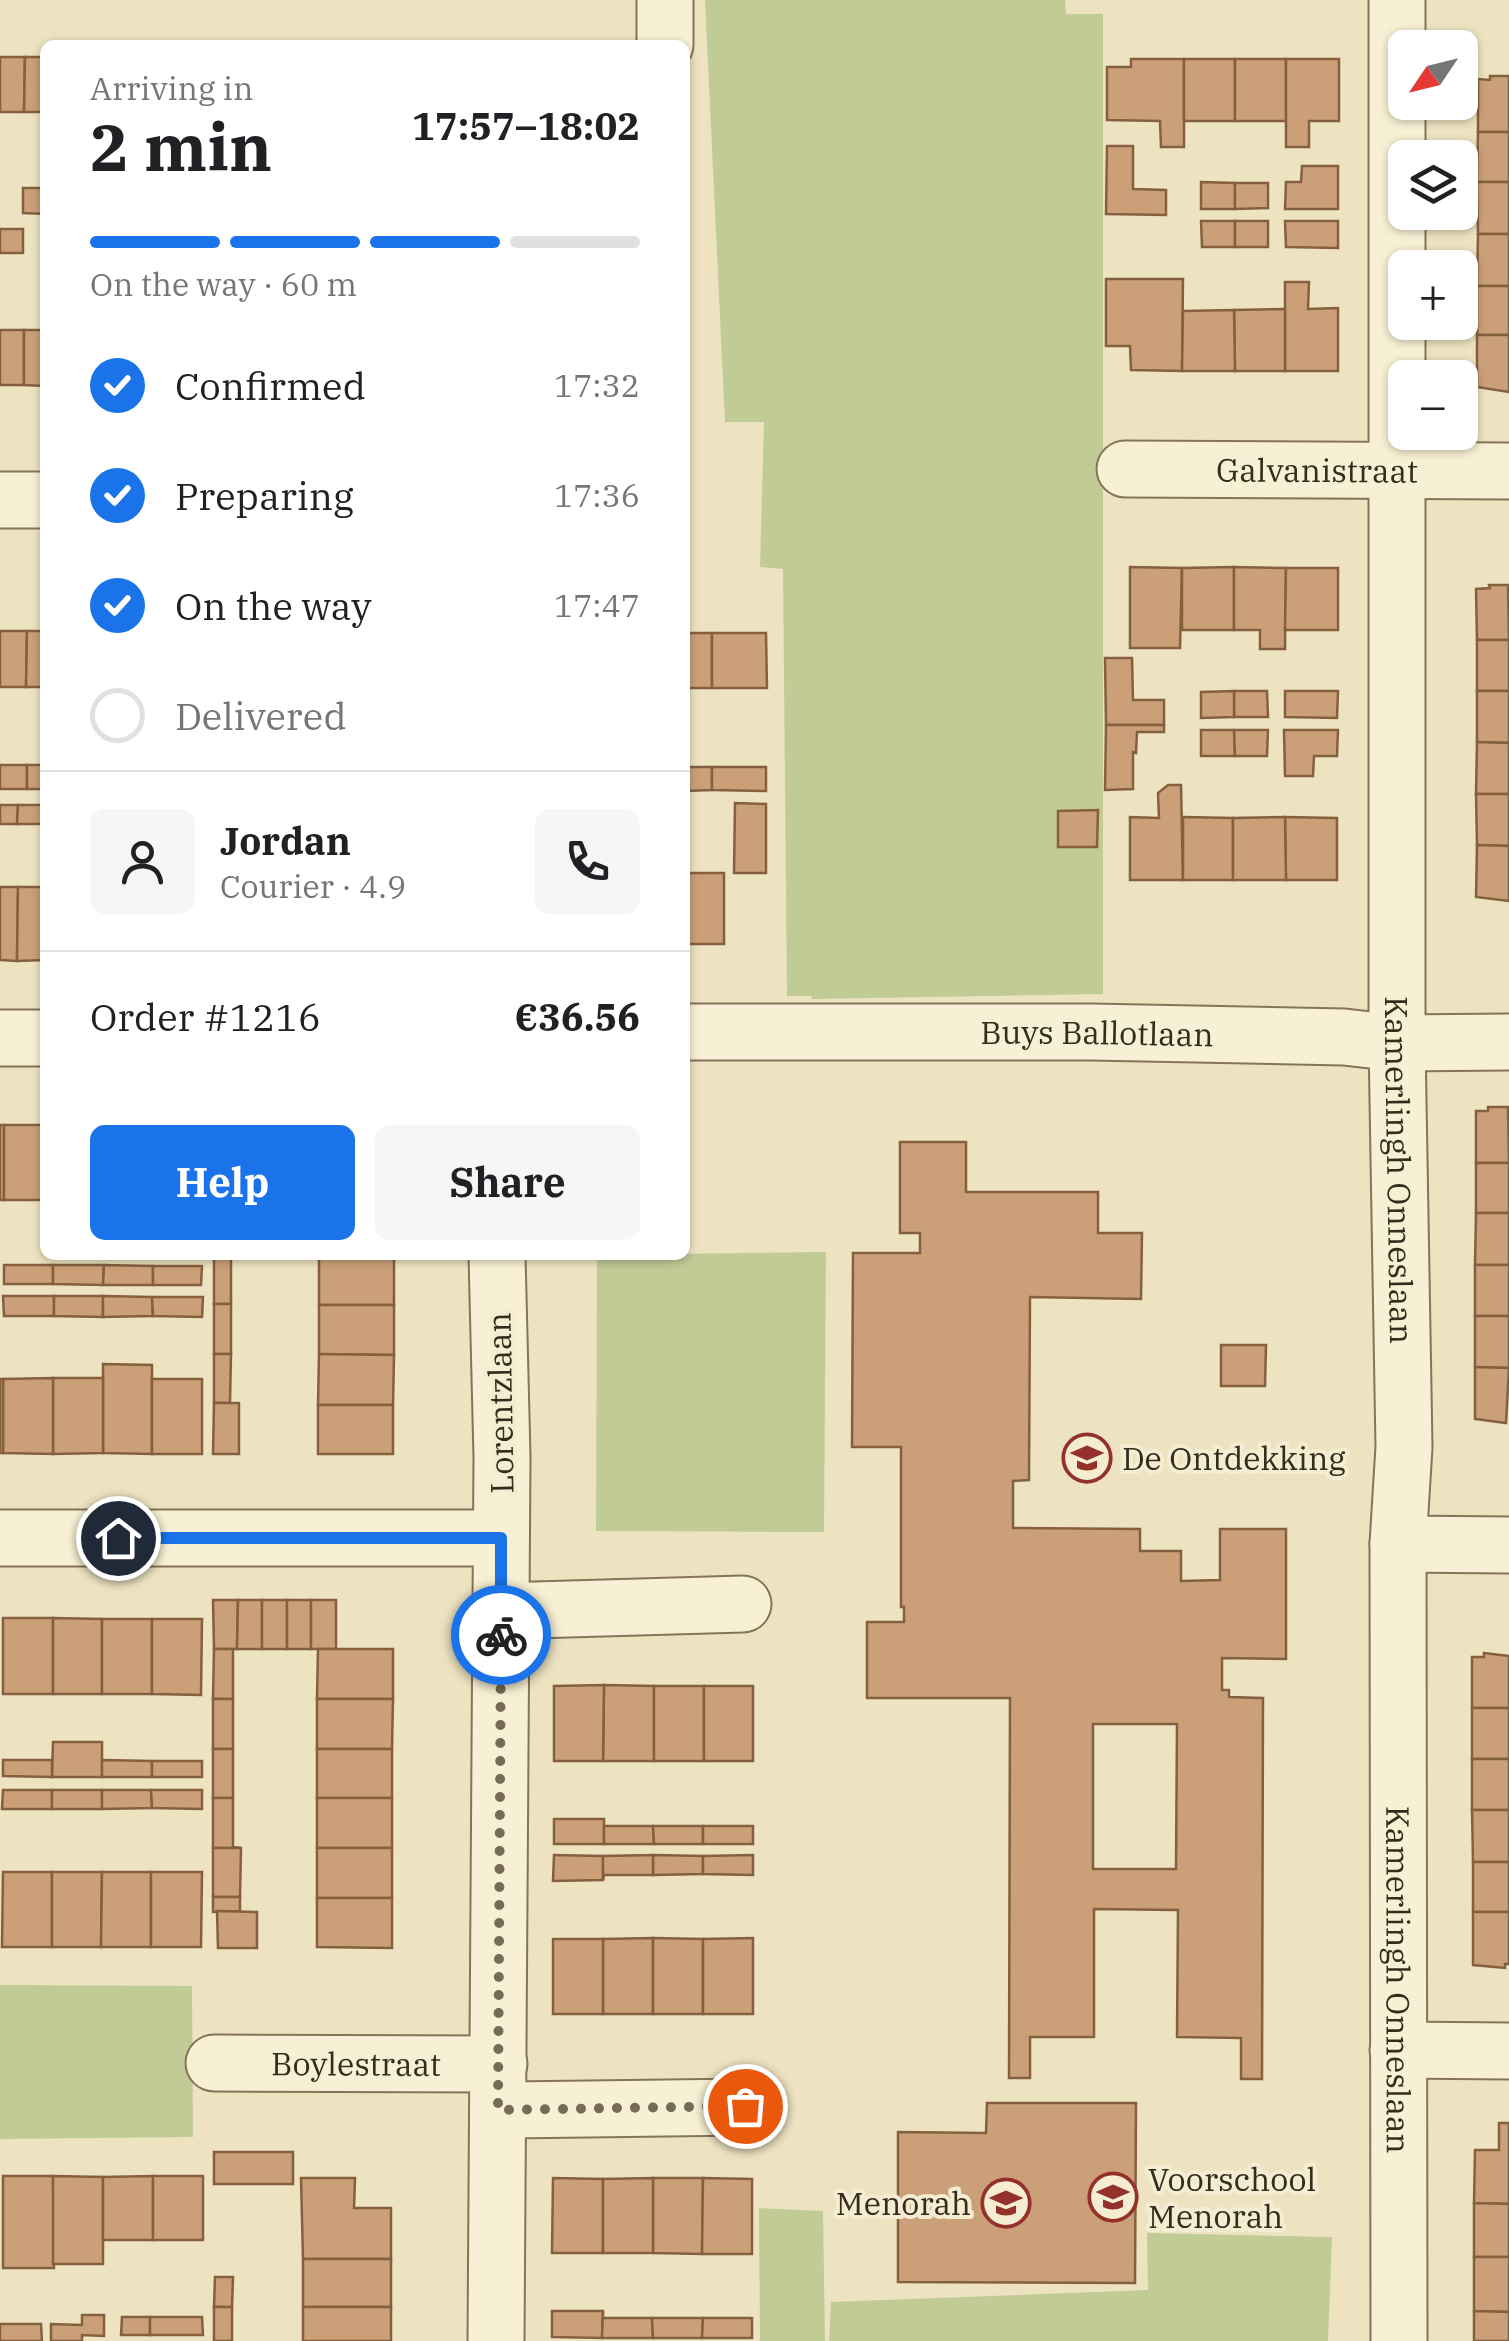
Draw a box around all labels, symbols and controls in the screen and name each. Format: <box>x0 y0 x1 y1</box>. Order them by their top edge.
north arrow <box>1388 30 1478 120</box>
map controls <box>1388 30 1478 450</box>
text: Arriving in <box>90 67 253 109</box>
text: 17:57–18:02 <box>412 101 640 150</box>
text: 2 min <box>90 104 272 189</box>
button: layers <box>1388 140 1478 230</box>
button: + <box>1388 250 1478 340</box>
text: On the way · 60 m <box>90 263 357 305</box>
icon: check <box>90 358 145 413</box>
button: − <box>1388 360 1478 450</box>
text: Confirmed <box>175 361 366 410</box>
text: 17:32 <box>554 364 640 406</box>
street label: Galvanistraat <box>1216 448 1418 492</box>
icon: check <box>90 468 145 523</box>
text: Preparing <box>175 471 354 520</box>
text: 17:36 <box>554 474 640 516</box>
icon: check <box>90 578 145 633</box>
text: On the way <box>175 581 372 630</box>
text: 17:47 <box>554 584 640 626</box>
text: Delivered <box>175 691 347 740</box>
button: person <box>90 809 195 914</box>
button: phone <box>535 809 640 914</box>
text: Jordan <box>220 816 351 865</box>
text: Courier · 4.9 <box>220 865 406 907</box>
text: Order #1216 <box>90 992 321 1041</box>
text: €36.56 <box>514 992 640 1041</box>
street label: Kamerlingh Onneslaan <box>1376 996 1423 1344</box>
street label: Buys Ballotlaan <box>980 1011 1214 1055</box>
button: Help <box>90 1125 355 1240</box>
button: Share <box>375 1125 640 1240</box>
street label: Lorentzlaan <box>477 1312 523 1494</box>
school or university icon: De Ontdekking <box>1061 1432 1113 1484</box>
place label: De Ontdekking <box>1122 1437 1346 1479</box>
pin <box>76 1496 161 1581</box>
icon: home <box>91 1511 146 1566</box>
courier <box>451 1585 551 1685</box>
icon: bike <box>474 1608 529 1663</box>
street label: Kamerlingh Onneslaan <box>1377 1806 1420 2154</box>
street label: Boylestraat <box>271 2042 441 2085</box>
pin <box>703 2064 788 2149</box>
icon: bag <box>718 2079 773 2134</box>
place label: Voorschool Menorah <box>1148 2158 1316 2237</box>
school or university icon: Voorschool Menorah <box>1087 2171 1139 2223</box>
school or university icon: Menorah <box>980 2177 1032 2229</box>
place label: Menorah <box>836 2182 971 2224</box>

